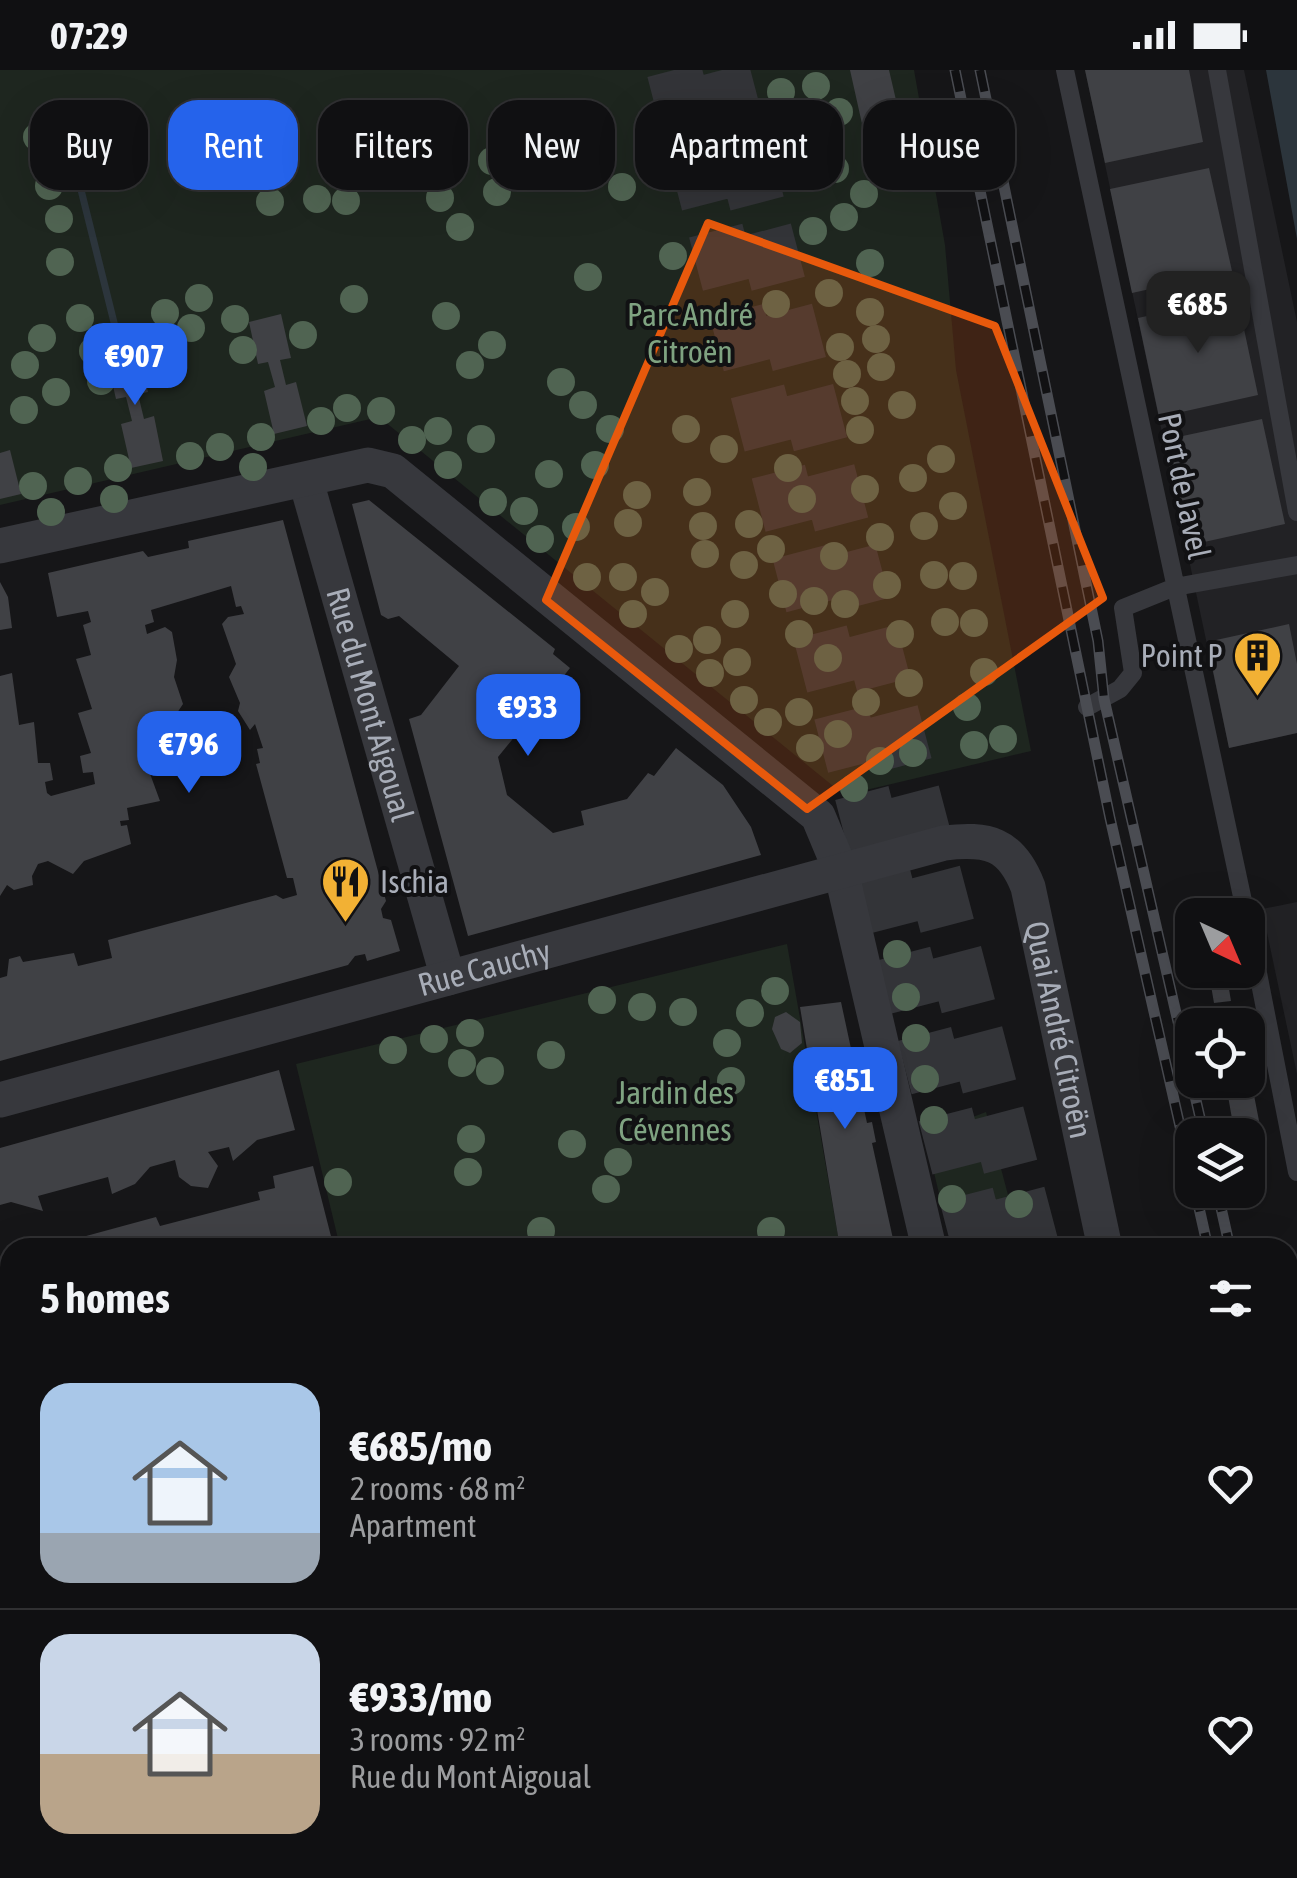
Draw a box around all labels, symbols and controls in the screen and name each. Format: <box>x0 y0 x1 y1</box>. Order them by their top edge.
text: 07:29 <box>50 14 128 57</box>
chip: Buy <box>30 100 148 190</box>
chip: Rent <box>168 100 298 190</box>
chip: Filters <box>318 100 468 190</box>
chip: New <box>488 100 615 190</box>
chip: Apartment <box>635 100 843 190</box>
chip: House <box>863 100 1015 190</box>
pin: €685 <box>1139 271 1257 356</box>
text: €685 <box>1168 285 1228 322</box>
park label: Parc André Citroën <box>627 296 753 370</box>
pin: €907 <box>76 323 194 408</box>
text: €907 <box>105 337 165 374</box>
street label: Port de Javel <box>1151 410 1218 563</box>
street label: Rue du Mont Aigoual <box>319 583 421 826</box>
building icon: Point P <box>1232 630 1284 698</box>
place label: Point P <box>1140 637 1223 674</box>
pin: €933 <box>469 674 587 759</box>
text: €933 <box>498 688 558 725</box>
pin: €796 <box>130 711 248 796</box>
text: €796 <box>159 725 219 762</box>
restaurant icon: Ischia <box>319 856 371 924</box>
place label: Ischia <box>380 863 449 900</box>
north arrow <box>1175 898 1265 988</box>
map controls <box>1175 898 1265 1208</box>
street label: Quai André Citroën <box>1018 918 1100 1142</box>
street label: Rue Cauchy <box>414 932 555 1003</box>
button: locate <box>1175 1008 1265 1098</box>
pin: €851 <box>786 1047 904 1132</box>
text: €851 <box>815 1061 875 1098</box>
park label: Jardin des Cévennes <box>616 1074 734 1148</box>
button: layers <box>1175 1118 1265 1208</box>
icon: filters <box>1203 1271 1258 1326</box>
text: 5 homes <box>40 1274 170 1322</box>
text: €685/mo <box>350 1422 492 1470</box>
icon: home <box>120 1423 240 1543</box>
icon: heart <box>1203 1456 1258 1511</box>
text: 2 rooms · 68 m² <box>350 1470 525 1507</box>
text: Apartment <box>350 1507 476 1544</box>
text: €933/mo <box>350 1673 492 1721</box>
icon: home <box>120 1674 240 1794</box>
icon: heart <box>1203 1707 1258 1762</box>
text: 3 rooms · 92 m² <box>350 1721 525 1758</box>
text: Rue du Mont Aigoual <box>350 1758 591 1795</box>

